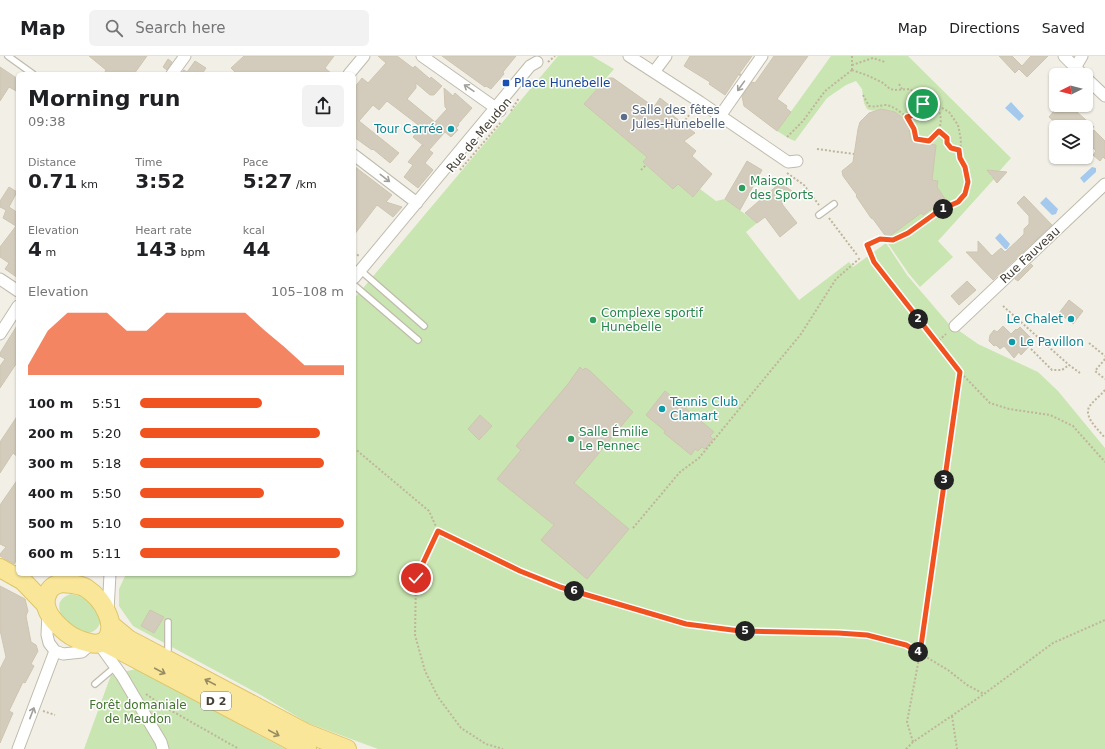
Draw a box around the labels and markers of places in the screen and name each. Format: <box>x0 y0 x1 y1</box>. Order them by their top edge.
place label: Place Hunebelle <box>514 76 610 90</box>
marker: Place Hunebelle <box>501 78 511 88</box>
pin <box>906 87 940 121</box>
place label: Salle des fêtes Jules-Hunebelle <box>631 103 725 131</box>
marker: Salle des fêtes Jules-Hunebelle <box>619 112 629 122</box>
place label: Tour Carrée <box>373 122 443 136</box>
marker: Tour Carrée <box>446 124 456 134</box>
place label: Maison des Sports <box>750 174 814 202</box>
marker: Maison des Sports <box>737 183 747 193</box>
pin: 1 <box>933 199 953 219</box>
place label: Complexe sportif Hunebelle <box>601 306 704 334</box>
pin: 2 <box>908 309 928 329</box>
place label: Le Chalet <box>1007 312 1063 326</box>
marker: Le Chalet <box>1066 314 1076 324</box>
marker: Complexe sportif Hunebelle <box>588 315 598 325</box>
place label: Le Pavillon <box>1020 335 1084 349</box>
marker: Le Pavillon <box>1007 337 1017 347</box>
place label: Tennis Club Clamart <box>669 395 738 423</box>
marker: Tennis Club Clamart <box>657 404 667 414</box>
place label: Salle Émilie Le Pennec <box>579 424 649 453</box>
marker: Salle Émilie Le Pennec <box>566 434 576 444</box>
pin: 3 <box>934 470 954 490</box>
pin <box>399 561 433 595</box>
pin: 6 <box>564 581 584 601</box>
pin: 5 <box>735 621 755 641</box>
pin: 4 <box>908 642 928 662</box>

